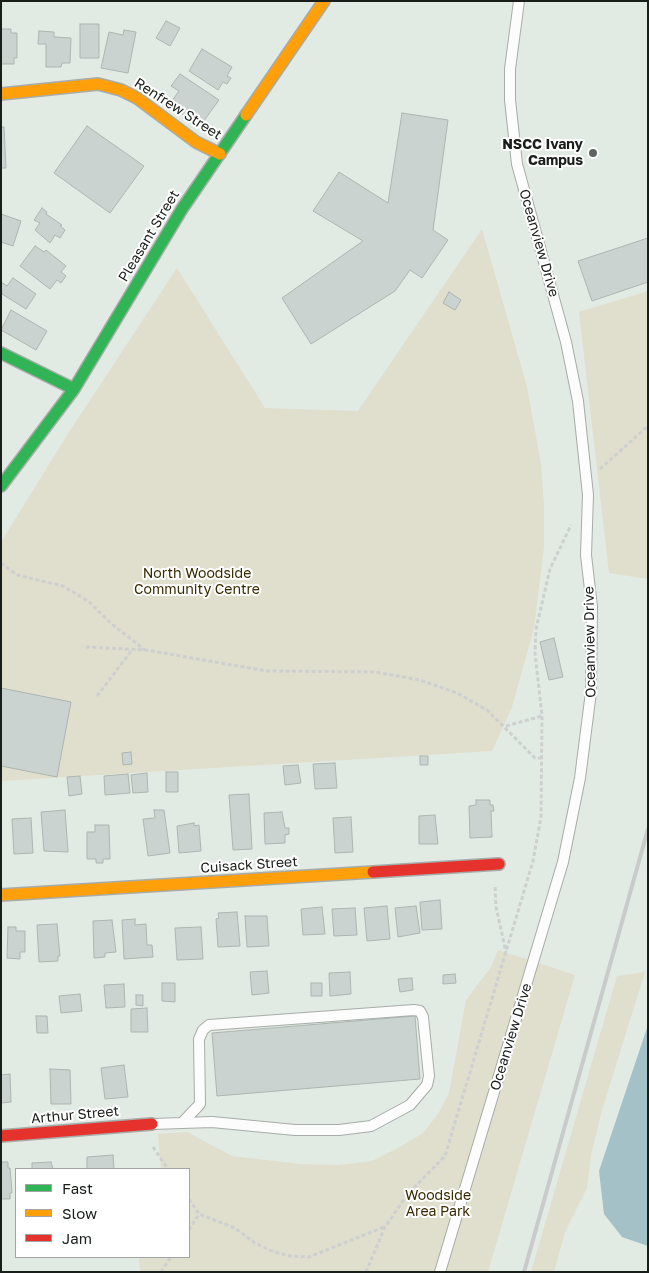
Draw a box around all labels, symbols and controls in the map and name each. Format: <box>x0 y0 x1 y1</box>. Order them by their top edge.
street label: Renfrew Street <box>131 75 225 143</box>
place label: NSCC Ivany Campus <box>502 137 583 170</box>
marker: NSCC Ivany Campus <box>587 147 599 159</box>
street label: Pleasant Street <box>115 187 183 285</box>
street label: Oceanview Drive <box>516 187 562 299</box>
park label: North Woodside Community Centre <box>134 566 260 598</box>
street label: Oceanview Drive <box>581 586 599 698</box>
street label: Cuisack Street <box>200 853 298 877</box>
street label: Oceanview Drive <box>487 981 535 1093</box>
street label: Arthur Street <box>30 1103 120 1127</box>
legend <box>15 1168 190 1258</box>
text: Fast <box>62 1179 93 1197</box>
park label: Woodside Area Park <box>405 1188 471 1220</box>
text: Slow <box>62 1204 97 1222</box>
text: Jam <box>62 1229 92 1247</box>

